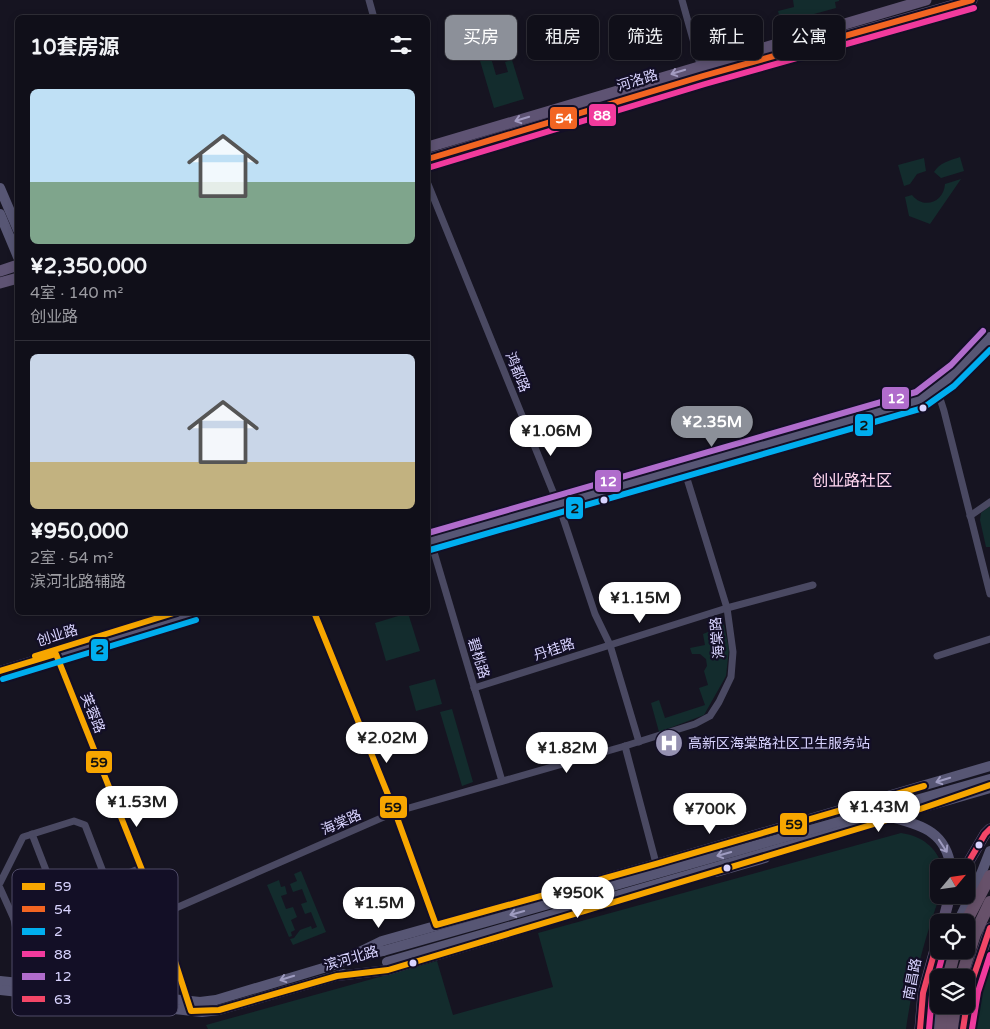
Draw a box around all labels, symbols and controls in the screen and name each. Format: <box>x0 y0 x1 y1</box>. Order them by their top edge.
chip: 买房 <box>445 15 517 60</box>
chip: 租房 <box>527 15 599 60</box>
chip: 筛选 <box>609 15 681 60</box>
chip: 新上 <box>691 15 763 60</box>
chip: 公寓 <box>773 15 845 60</box>
icon: filters <box>387 31 415 59</box>
text: 10套房源 <box>30 35 119 60</box>
street label: 河洛路 <box>615 66 660 95</box>
one-way arrow <box>670 68 686 78</box>
line badge: 88 <box>588 103 617 127</box>
line badge: 54 <box>549 106 578 130</box>
text: 88 <box>593 107 611 124</box>
text: 54 <box>555 110 573 127</box>
one-way arrow <box>514 114 530 124</box>
icon: home <box>178 121 268 211</box>
text: ¥2,350,000 <box>30 254 147 279</box>
text: 4室 · 140 m² <box>30 283 123 303</box>
text: 创业路 <box>30 307 78 327</box>
street label: 鸿都路 <box>502 350 533 395</box>
line badge: 12 <box>881 386 910 410</box>
icon: home <box>178 387 268 477</box>
text: 12 <box>887 390 905 407</box>
unlabelled marker <box>918 403 928 413</box>
pin: ¥2.35M <box>671 406 753 448</box>
text: ¥2.35M <box>682 412 742 432</box>
line badge: 2 <box>854 413 874 437</box>
pin: ¥1.06M <box>510 414 592 457</box>
text: 2 <box>860 417 869 434</box>
text: ¥1.06M <box>521 421 581 441</box>
line badge: 12 <box>594 469 622 493</box>
district label: 创业路社区 <box>812 471 892 491</box>
text: 12 <box>599 473 617 490</box>
unlabelled marker <box>599 495 609 505</box>
line badge: 2 <box>565 496 584 520</box>
text: 2 <box>571 500 580 517</box>
text: ¥950,000 <box>30 519 128 544</box>
text: 2室 · 54 m² <box>30 548 113 568</box>
text: 滨河北路辅路 <box>30 572 126 592</box>
pin: ¥1.15M <box>599 582 681 624</box>
text: ¥1.15M <box>610 588 670 608</box>
street label: 海棠路 <box>707 616 728 660</box>
street label: 创业路 <box>35 621 80 650</box>
street label: 丹桂路 <box>532 635 577 664</box>
street label: 碧桃路 <box>464 636 493 681</box>
line badge: 2 <box>90 638 109 662</box>
text: 2 <box>96 641 105 658</box>
street label: 芙蓉路 <box>77 691 108 736</box>
pin: ¥2.02M <box>346 722 428 764</box>
text: ¥2.02M <box>357 728 417 748</box>
hospital icon: 高新区海棠路社区卫生服务站 <box>654 728 684 758</box>
pin: ¥1.82M <box>526 732 608 774</box>
place label: 高新区海棠路社区卫生服务站 <box>688 735 870 752</box>
text: ¥1.82M <box>537 738 597 758</box>
line badge: 59 <box>85 750 113 774</box>
text: 59 <box>90 754 108 771</box>
one-way arrow <box>936 775 952 785</box>
pin: ¥1.53M <box>96 786 178 828</box>
pin: ¥1.43M <box>838 790 920 833</box>
text: ¥1.53M <box>107 792 167 812</box>
pin: ¥700K <box>675 792 745 835</box>
line badge: 59 <box>379 795 408 819</box>
text: ¥1.43M <box>849 797 909 817</box>
text: 59 <box>384 799 402 816</box>
text: ¥700K <box>684 799 736 819</box>
street label: 海棠路 <box>319 806 364 839</box>
line badge: 59 <box>779 812 808 836</box>
text: 59 <box>785 816 803 833</box>
one-way arrow <box>938 839 948 853</box>
unlabelled marker <box>974 840 984 850</box>
one-way arrow <box>717 850 733 860</box>
north arrow <box>930 859 975 904</box>
map controls <box>930 859 975 1014</box>
unlabelled marker <box>722 863 732 873</box>
legend <box>12 869 178 1016</box>
pin: ¥950K <box>543 876 613 919</box>
text: 59 <box>54 878 72 895</box>
text: ¥950K <box>552 883 604 903</box>
pin: ¥1.5M <box>344 886 414 929</box>
text: ¥1.5M <box>354 893 404 913</box>
text: 54 <box>54 901 72 918</box>
one-way arrow <box>510 909 526 918</box>
button: locate <box>930 914 975 959</box>
text: 2 <box>54 923 63 940</box>
street label: 滨河北路 <box>322 943 380 974</box>
text: 88 <box>54 946 72 963</box>
street label: 南昌路 <box>900 957 925 1001</box>
unlabelled marker <box>408 958 418 968</box>
text: 12 <box>54 968 72 985</box>
button: layers <box>930 969 975 1014</box>
one-way arrow <box>279 974 295 984</box>
text: 63 <box>54 991 72 1008</box>

